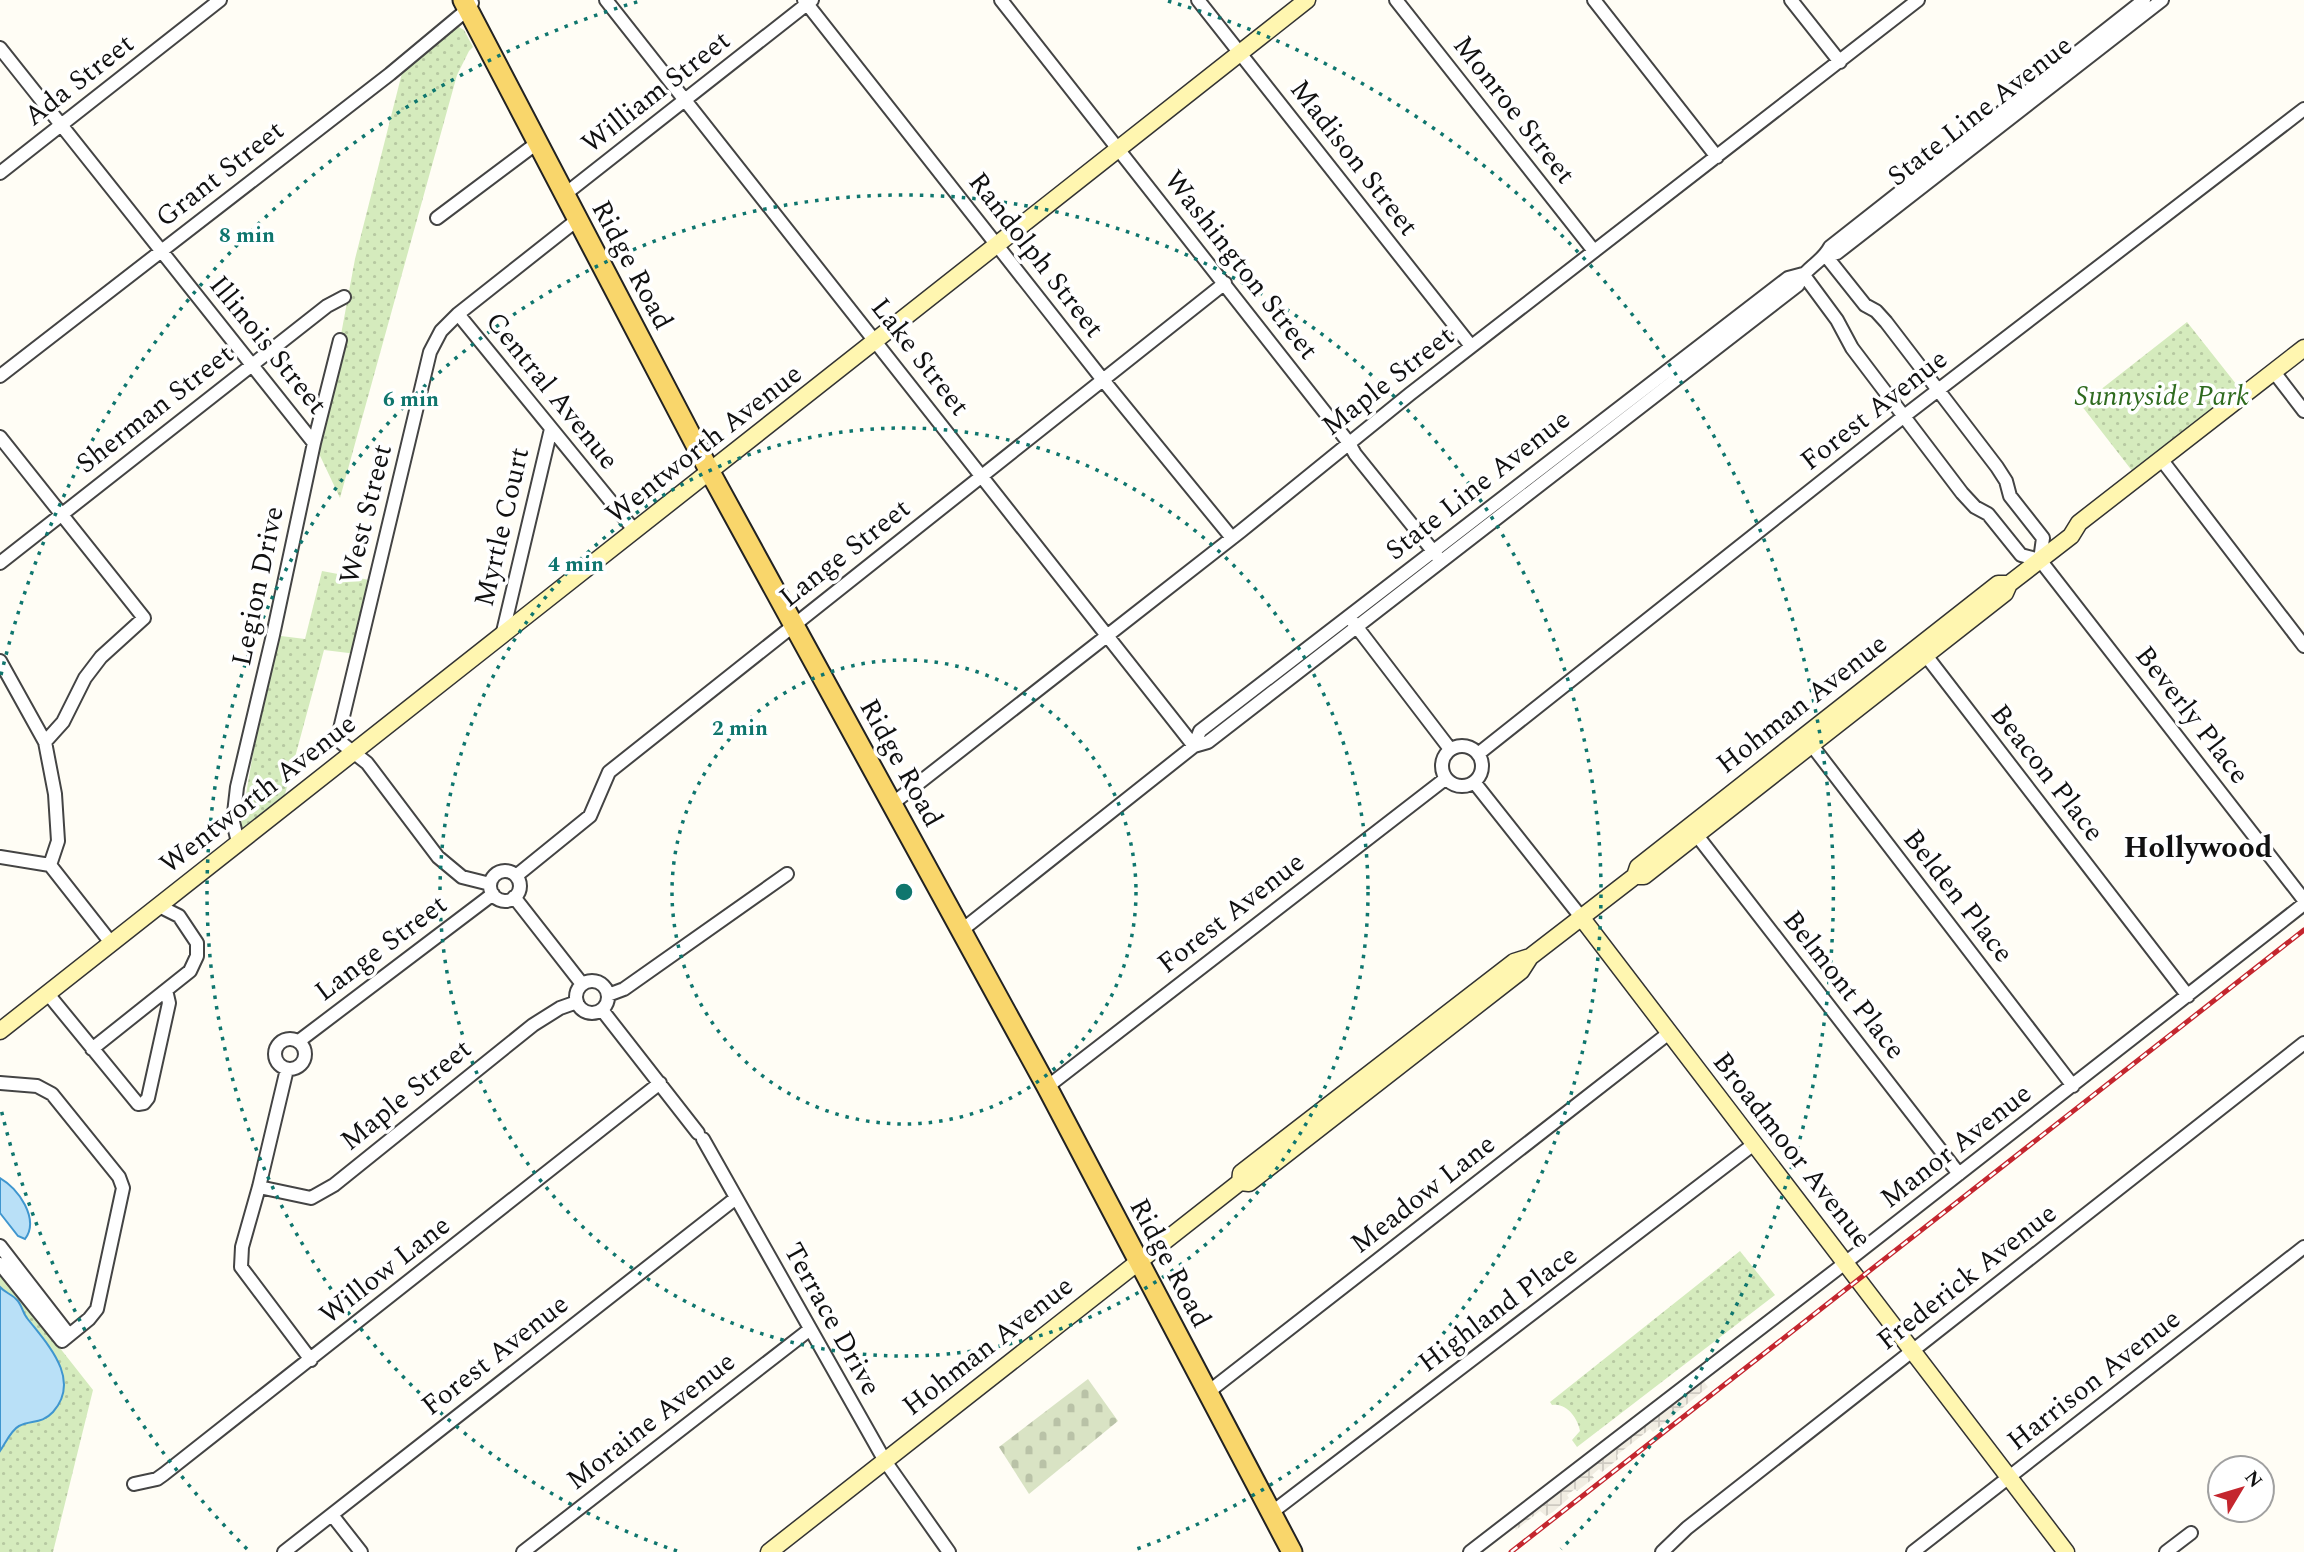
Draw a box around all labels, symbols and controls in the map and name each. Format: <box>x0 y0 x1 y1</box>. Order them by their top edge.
street label: William Street <box>572 20 740 164</box>
street label: Ada Street <box>14 23 144 137</box>
street label: State Line Avenue <box>1878 25 2082 197</box>
street label: Monroe Street <box>1442 26 1586 194</box>
street label: Madison Street <box>1279 70 1429 246</box>
street label: Grant Street <box>146 110 294 238</box>
street label: Washington Street <box>1153 161 1329 369</box>
street label: Randolph Street <box>957 163 1115 347</box>
street label: Ridge Road <box>580 192 684 338</box>
text: 8 min <box>219 220 275 252</box>
street label: Illinois Street <box>198 266 338 424</box>
street label: Lake Street <box>860 288 980 426</box>
street label: Central Avenue <box>475 302 629 480</box>
street label: Maple Street <box>1312 315 1464 447</box>
street label: Sherman Street <box>67 333 243 485</box>
street label: Forest Avenue <box>1791 338 1957 482</box>
street label: Wentworth Avenue <box>596 353 812 535</box>
park label: Sunnyside Park <box>2075 375 2249 418</box>
text: 6 min <box>383 384 439 416</box>
street label: State Line Avenue <box>1376 399 1580 571</box>
street label: West Street <box>328 440 404 588</box>
street label: Myrtle Court <box>463 443 541 611</box>
street label: Lange Street <box>770 488 920 618</box>
street label: Legion Drive <box>220 502 296 670</box>
text: 4 min <box>548 549 604 581</box>
street label: Hohman Avenue <box>1707 623 1897 785</box>
street label: Beverly Place <box>2124 636 2260 794</box>
street label: Ridge Road <box>848 691 954 835</box>
street label: Beacon Place <box>1979 695 2115 851</box>
street label: Wentworth Avenue <box>150 703 366 885</box>
text: 2 min <box>712 713 768 745</box>
street label: Belden Place <box>1892 820 2024 972</box>
district label: Hollywood <box>2123 825 2273 871</box>
street label: Forest Avenue <box>1148 841 1314 985</box>
centre of rings <box>892 880 916 904</box>
street label: Lange Street <box>306 884 457 1012</box>
street label: Belmont Place <box>1772 901 1916 1069</box>
street label: Maple Street <box>331 1028 481 1162</box>
street label: Broadmoor Avenue <box>1701 1043 1883 1257</box>
street label: Manor Avenue <box>1871 1073 2041 1219</box>
street label: Meadow Lane <box>1341 1123 1505 1265</box>
street label: Ridge Road <box>1118 1190 1222 1336</box>
street label: Frederick Avenue <box>1868 1193 2066 1361</box>
street label: Willow Lane <box>310 1205 460 1335</box>
street label: Terrace Drive <box>772 1234 892 1404</box>
street label: Highland Place <box>1409 1235 1587 1383</box>
street label: Hohman Avenue <box>893 1265 1083 1427</box>
street label: Forest Avenue <box>412 1283 578 1427</box>
street label: Harrison Avenue <box>1998 1298 2190 1462</box>
street label: Moraine Avenue <box>557 1341 745 1501</box>
north arrow <box>2206 1454 2276 1524</box>
text: N <box>2237 1464 2269 1494</box>

